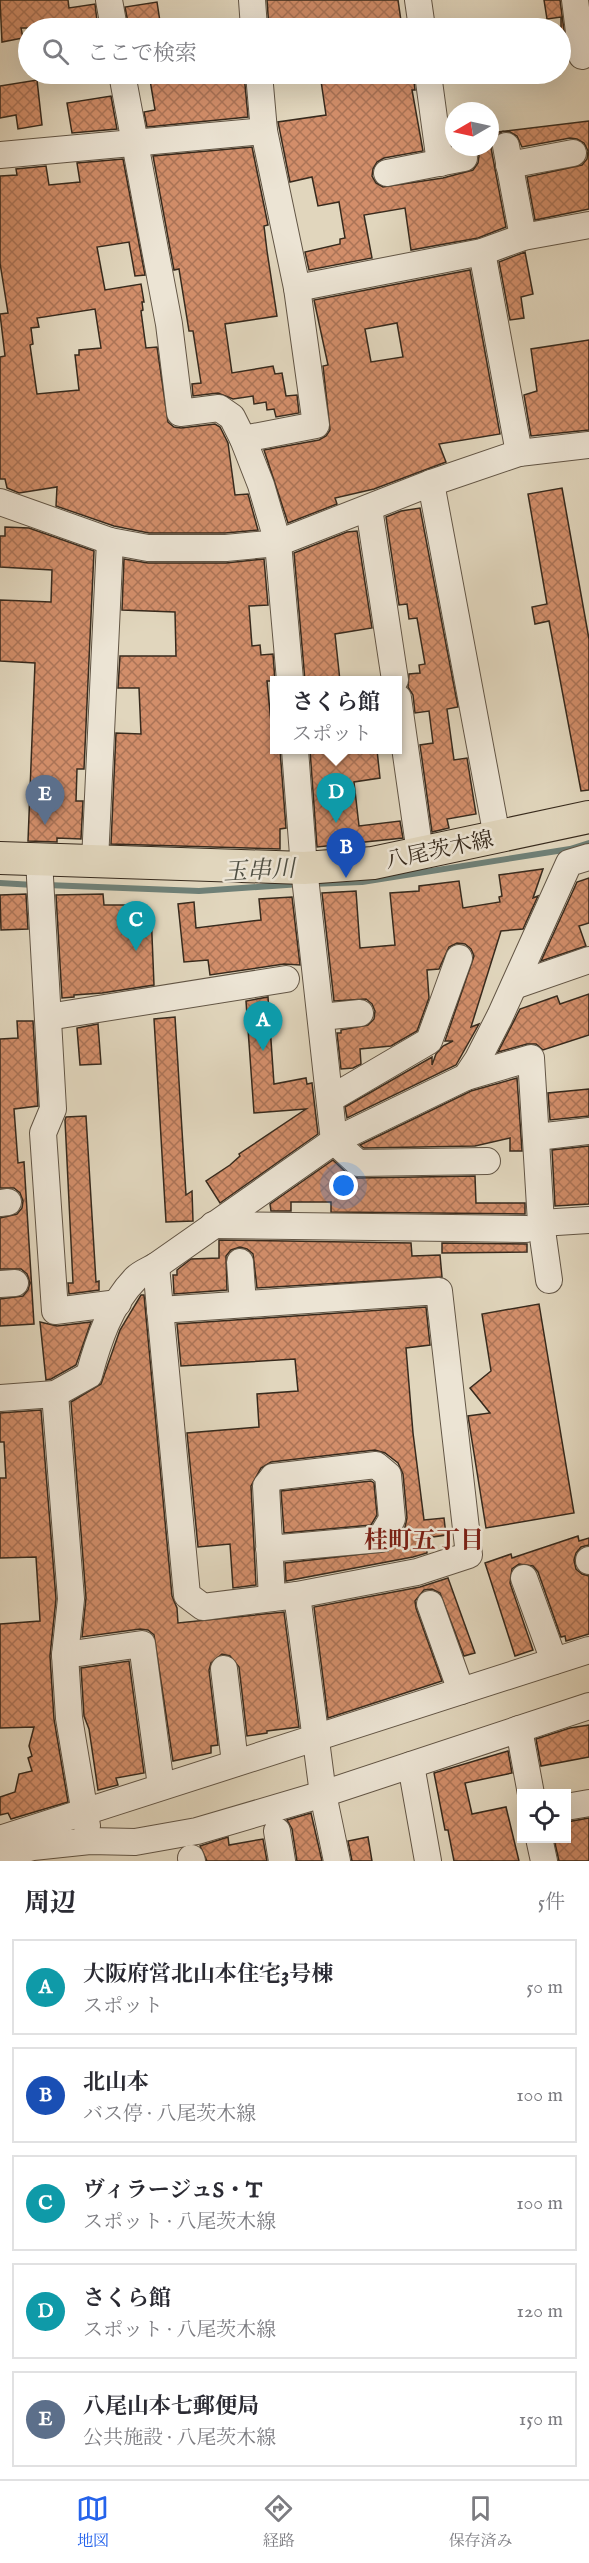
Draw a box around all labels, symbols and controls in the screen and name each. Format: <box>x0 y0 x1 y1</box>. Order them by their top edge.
search box <box>18 18 571 84</box>
icon: search <box>39 35 72 68</box>
text: ここで検索 <box>87 40 197 68</box>
north arrow <box>445 102 499 156</box>
popup <box>270 676 402 754</box>
text: さくら館 <box>292 689 380 717</box>
text: スポット <box>292 722 372 747</box>
pin: D <box>316 774 356 823</box>
pin: E <box>26 776 64 825</box>
street label: 八尾茨木線 <box>383 826 496 876</box>
pin: B <box>326 828 366 878</box>
water label: 玉串川 <box>222 854 299 889</box>
pin: C <box>116 902 156 951</box>
pin: A <box>244 1002 282 1051</box>
your location <box>329 1171 358 1200</box>
district label: 桂町五丁目 <box>364 1526 484 1557</box>
map controls <box>517 1789 571 1843</box>
button: locate <box>517 1789 571 1843</box>
text: 周辺 <box>24 1887 76 1920</box>
text: 5件 <box>538 1890 565 1915</box>
text: 大阪府営北山本住宅3号棟 <box>83 1961 333 1989</box>
text: A <box>39 1975 52 2000</box>
text: 50 m <box>526 1975 563 2000</box>
text: スポット <box>83 1994 163 2019</box>
text: 北山本 <box>83 2069 149 2097</box>
text: B <box>39 2083 52 2108</box>
text: 100 m <box>516 2083 563 2108</box>
text: バス停 · 八尾茨木線 <box>83 2102 256 2127</box>
text: ヴィラージュS・T <box>83 2177 262 2205</box>
text: C <box>38 2191 53 2216</box>
text: 100 m <box>516 2191 563 2216</box>
text: スポット · 八尾茨木線 <box>83 2210 276 2235</box>
text: さくら館 <box>83 2285 171 2313</box>
text: D <box>37 2299 54 2324</box>
text: 120 m <box>517 2299 563 2324</box>
text: スポット · 八尾茨木線 <box>83 2318 276 2343</box>
text: 八尾山本七郵便局 <box>83 2393 259 2421</box>
text: E <box>39 2407 52 2432</box>
text: 150 m <box>519 2407 563 2432</box>
text: 公共施設 · 八尾茨木線 <box>83 2426 276 2451</box>
tab: 地図 <box>76 2492 109 2552</box>
tab: 経路 <box>262 2492 295 2552</box>
tab: 保存済み <box>448 2492 512 2552</box>

